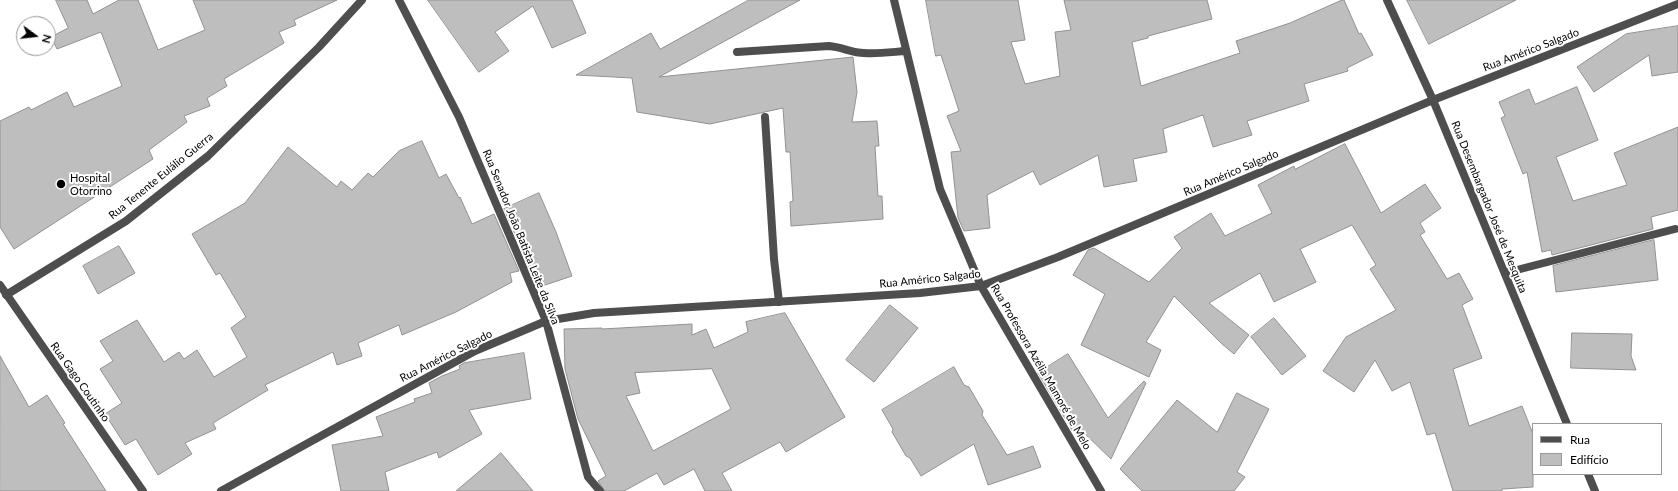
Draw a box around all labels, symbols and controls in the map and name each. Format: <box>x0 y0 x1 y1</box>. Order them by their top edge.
north arrow <box>16 16 56 56</box>
street label: Rua Américo Salgado <box>1481 26 1581 74</box>
text: N <box>40 33 54 45</box>
street label: Rua Desembargador José de Mesquita <box>1448 119 1530 295</box>
street label: Rua Tenente Eulálio Guerra <box>106 130 216 222</box>
street label: Rua Senador João Batista Leite da Silva <box>480 147 562 327</box>
street label: Rua Américo Salgado <box>1182 147 1280 199</box>
place label: Hospital Otorrino <box>70 171 112 197</box>
marker: Hospital Otorrino <box>55 178 67 190</box>
street label: Rua Américo Salgado <box>879 267 981 291</box>
street label: Rua Professora Azélia Mamoré de Melo <box>988 282 1094 452</box>
street label: Rua Américo Salgado <box>398 327 494 385</box>
street label: Rua Gago Coutinho <box>48 340 112 424</box>
legend <box>1532 423 1662 475</box>
text: Rua <box>1570 432 1590 447</box>
text: Edifício <box>1570 452 1609 467</box>

